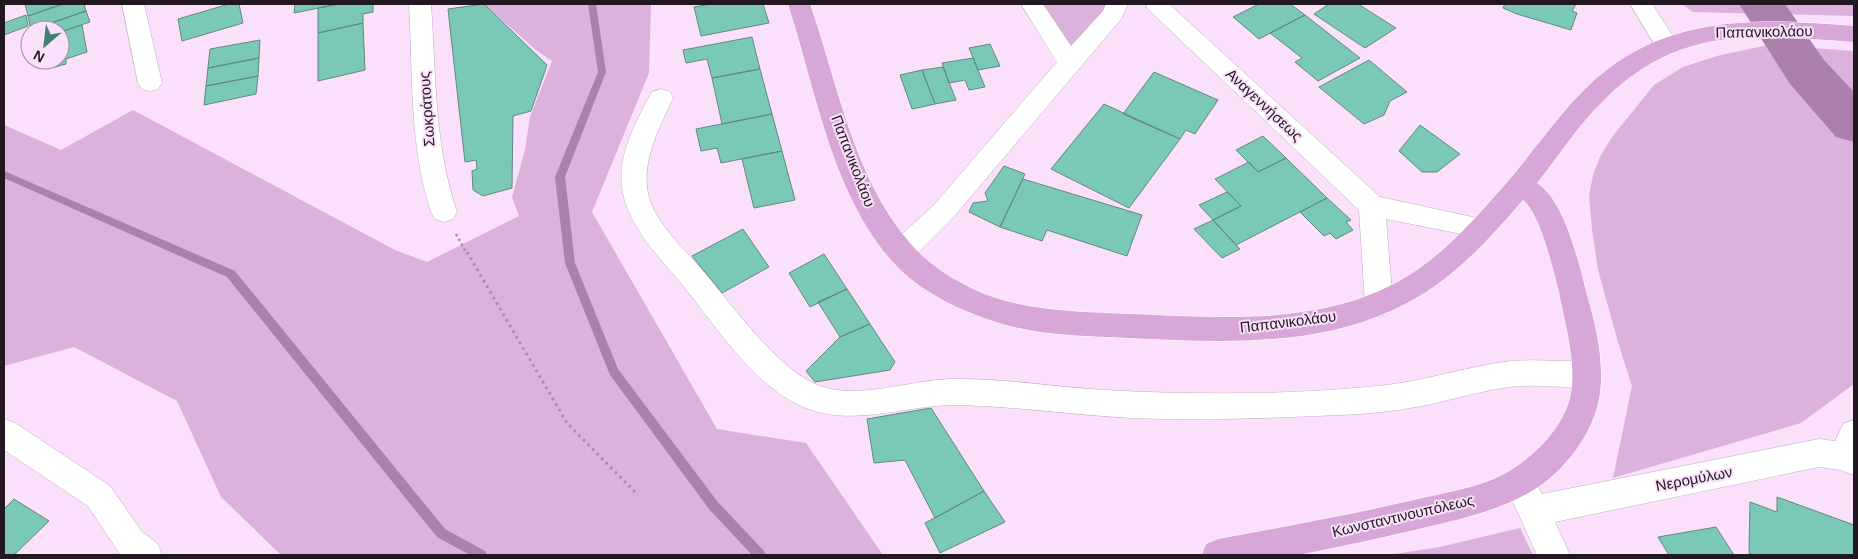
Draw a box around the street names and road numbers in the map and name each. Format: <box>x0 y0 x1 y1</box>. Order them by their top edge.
street label: Παπανικολάου <box>1715 22 1813 41</box>
street label: Αναγεννήσεως <box>1223 65 1306 144</box>
street label: Σωκράτους <box>415 71 438 147</box>
street label: Παπανικολάου <box>828 112 879 209</box>
street label: Παπανικολάου <box>1239 307 1337 336</box>
street label: Νερομύλων <box>1654 463 1734 494</box>
street label: Κωνσταντινουπόλεως <box>1330 491 1475 540</box>

